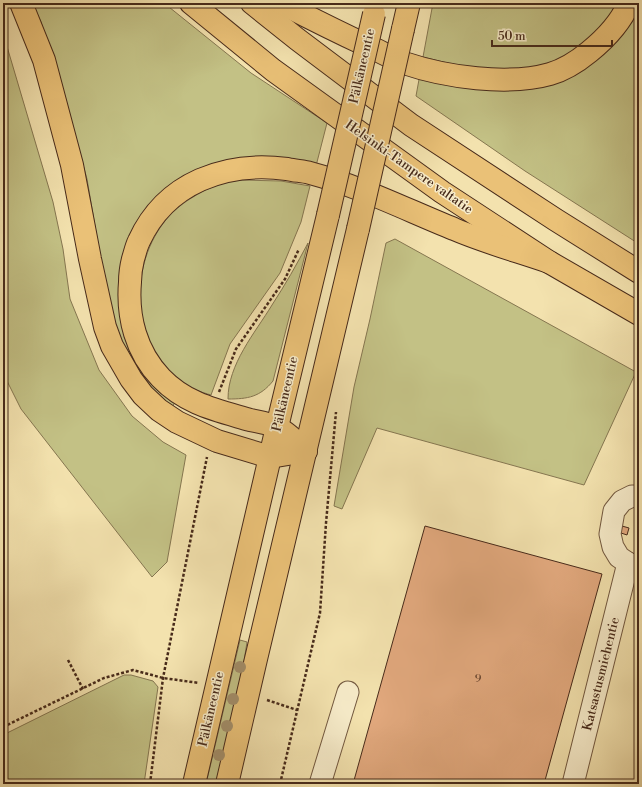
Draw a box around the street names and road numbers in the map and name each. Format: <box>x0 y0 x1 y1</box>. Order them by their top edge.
street label: Pälkäneentie <box>346 27 378 105</box>
street label: Helsinki-Tampere valtatie <box>342 117 476 218</box>
street label: Pälkäneentie <box>269 355 301 433</box>
street label: Katsastusmiehentie <box>579 615 623 733</box>
street label: Pälkäneentie <box>195 670 227 748</box>

